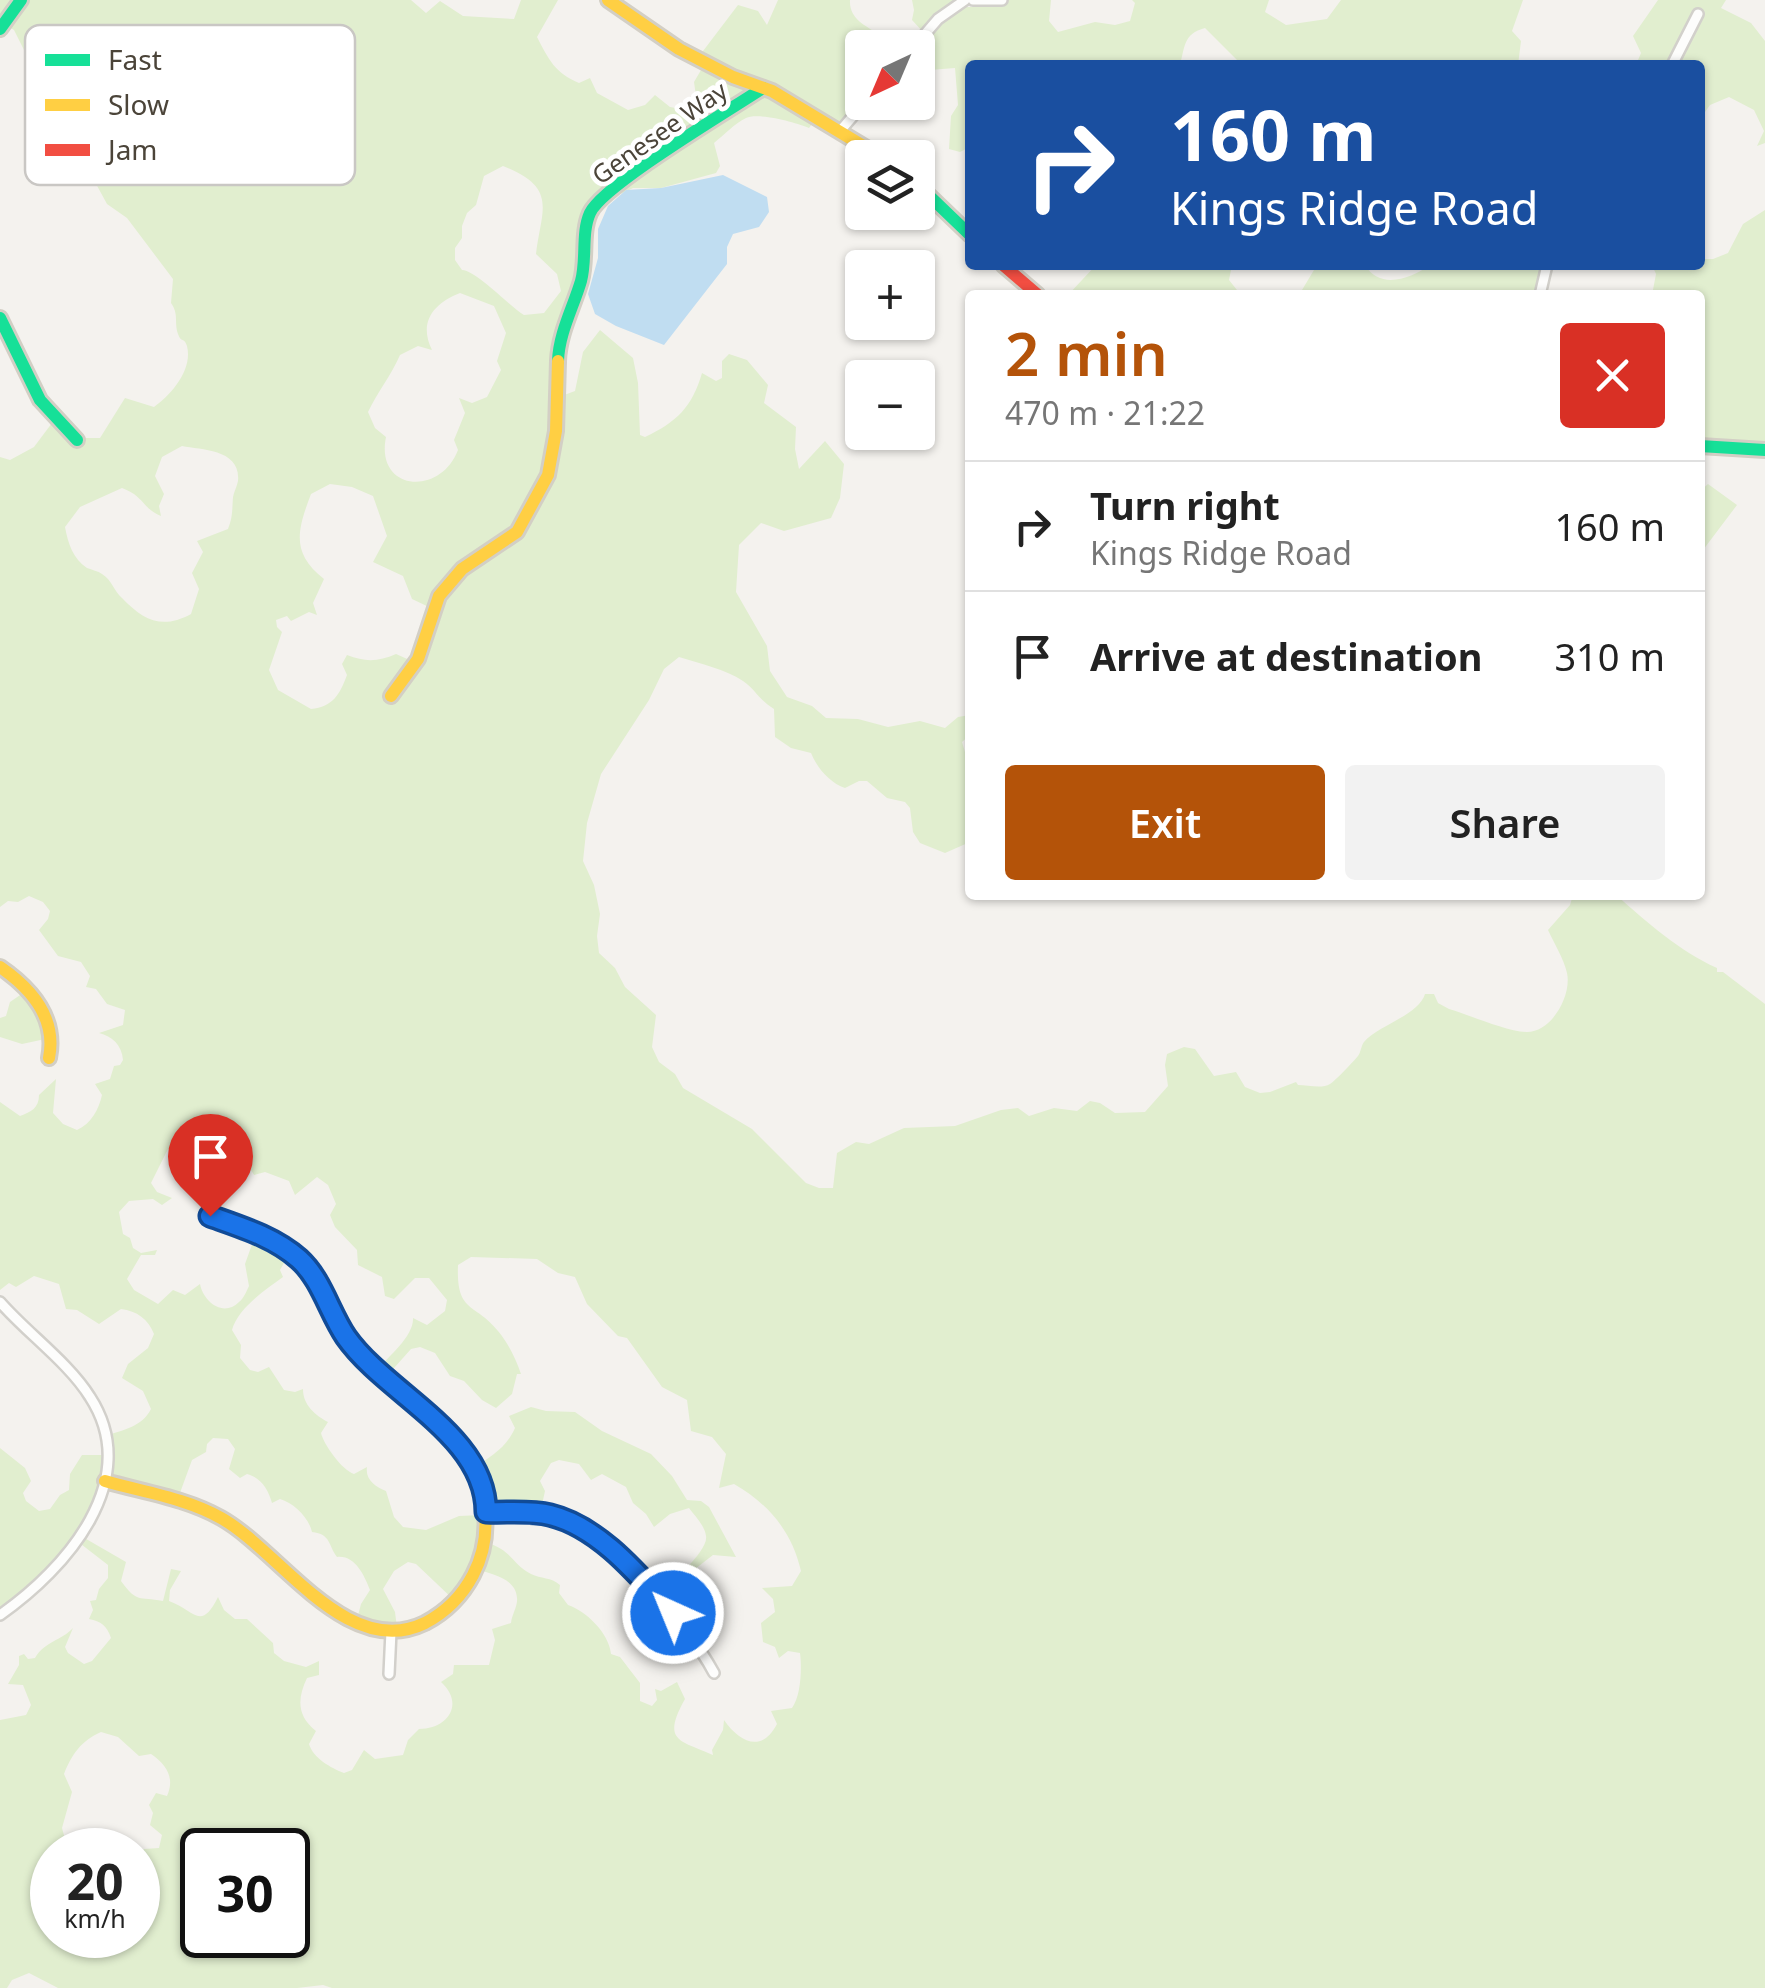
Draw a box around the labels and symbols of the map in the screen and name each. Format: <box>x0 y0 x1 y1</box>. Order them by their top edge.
legend <box>25 25 355 185</box>
north arrow <box>845 30 935 120</box>
text: Fast <box>108 40 162 78</box>
street label: Genesee Way <box>585 73 734 191</box>
text: Slow <box>108 85 169 123</box>
text: Jam <box>105 130 158 168</box>
pin <box>168 1114 253 1217</box>
position arrow <box>621 1561 725 1665</box>
speed limit sign: 30 <box>180 1828 310 1958</box>

